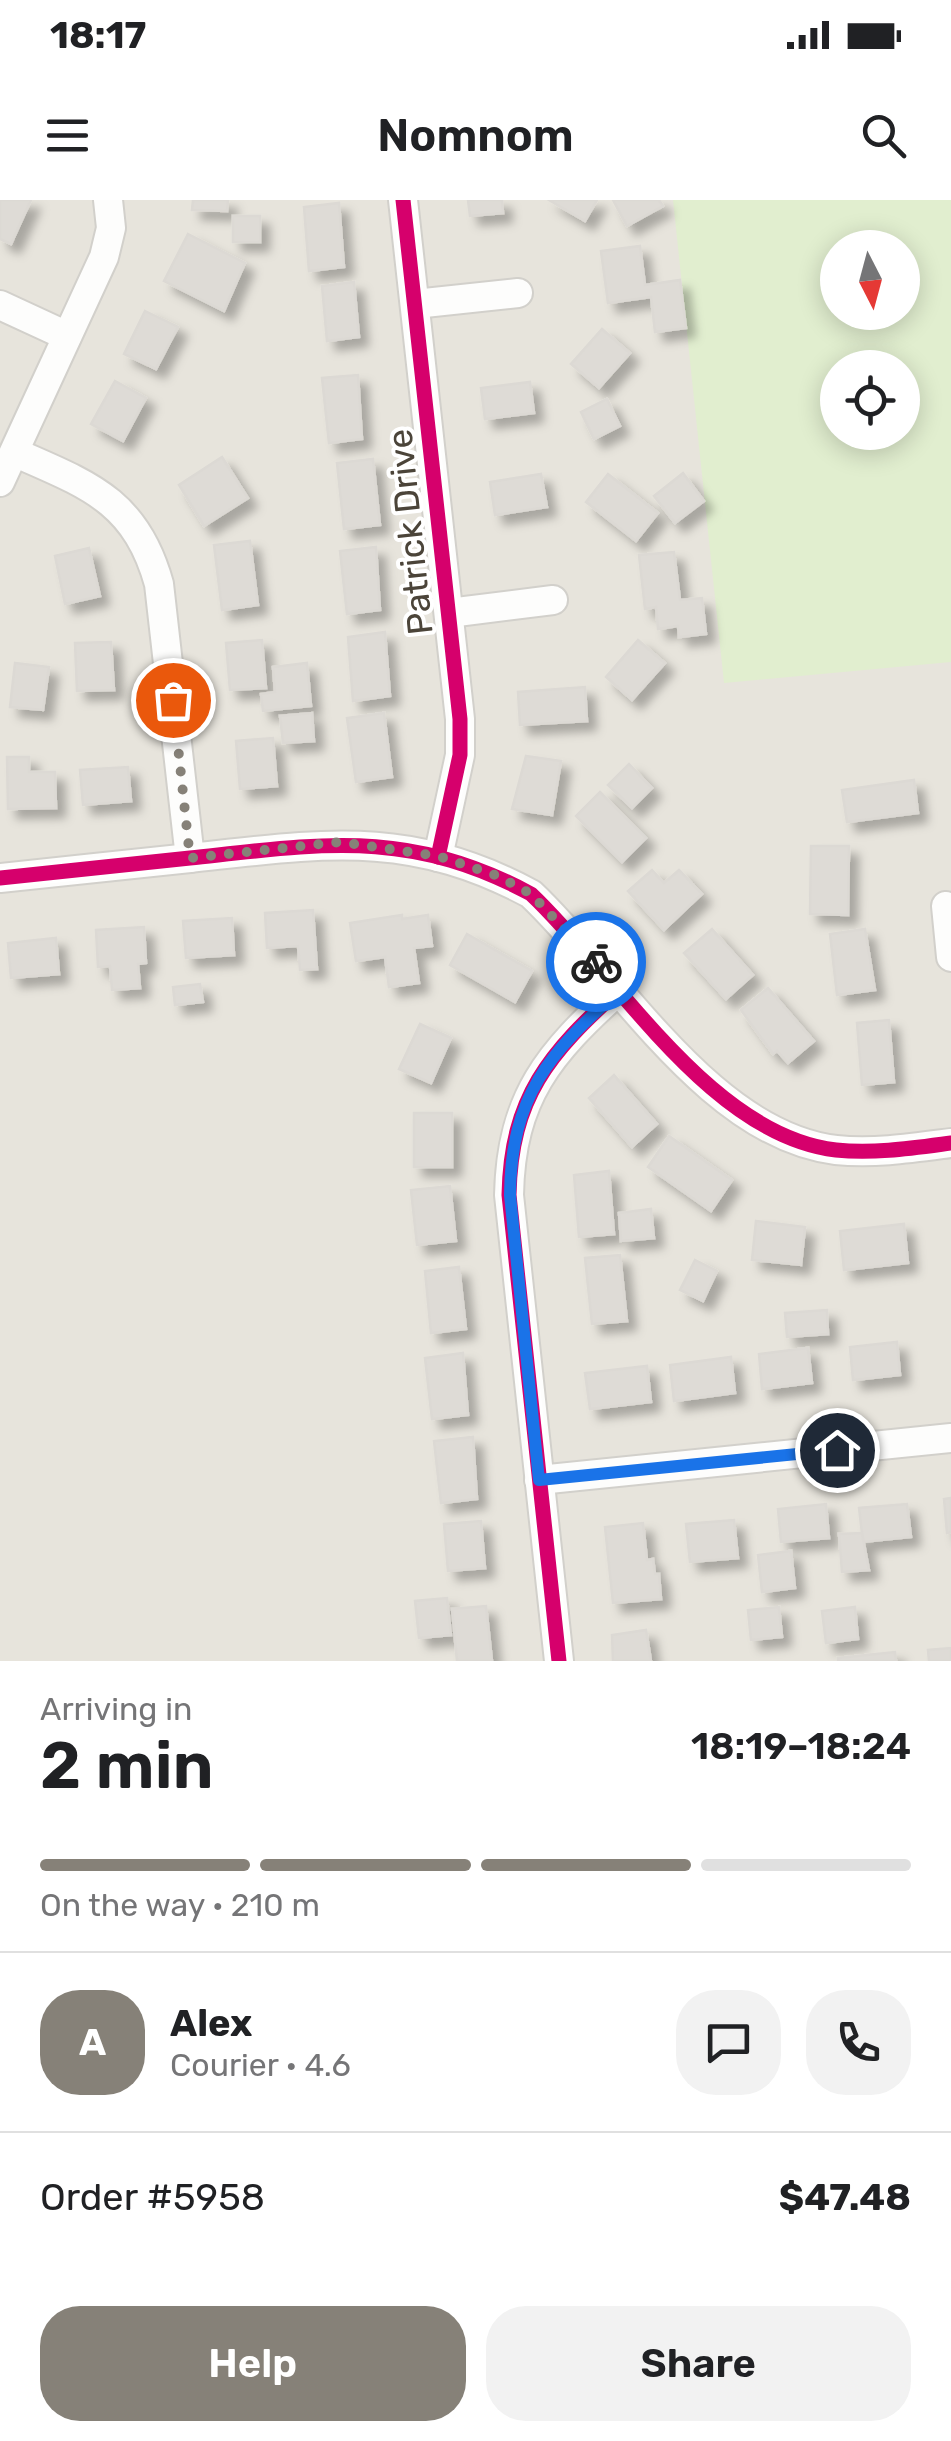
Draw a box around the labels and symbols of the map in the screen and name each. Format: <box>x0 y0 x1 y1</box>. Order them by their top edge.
north arrow <box>820 230 920 330</box>
street label: Patrick Drive <box>378 427 442 637</box>
pin <box>131 658 216 743</box>
courier <box>546 912 646 1012</box>
pin <box>795 1408 880 1493</box>

